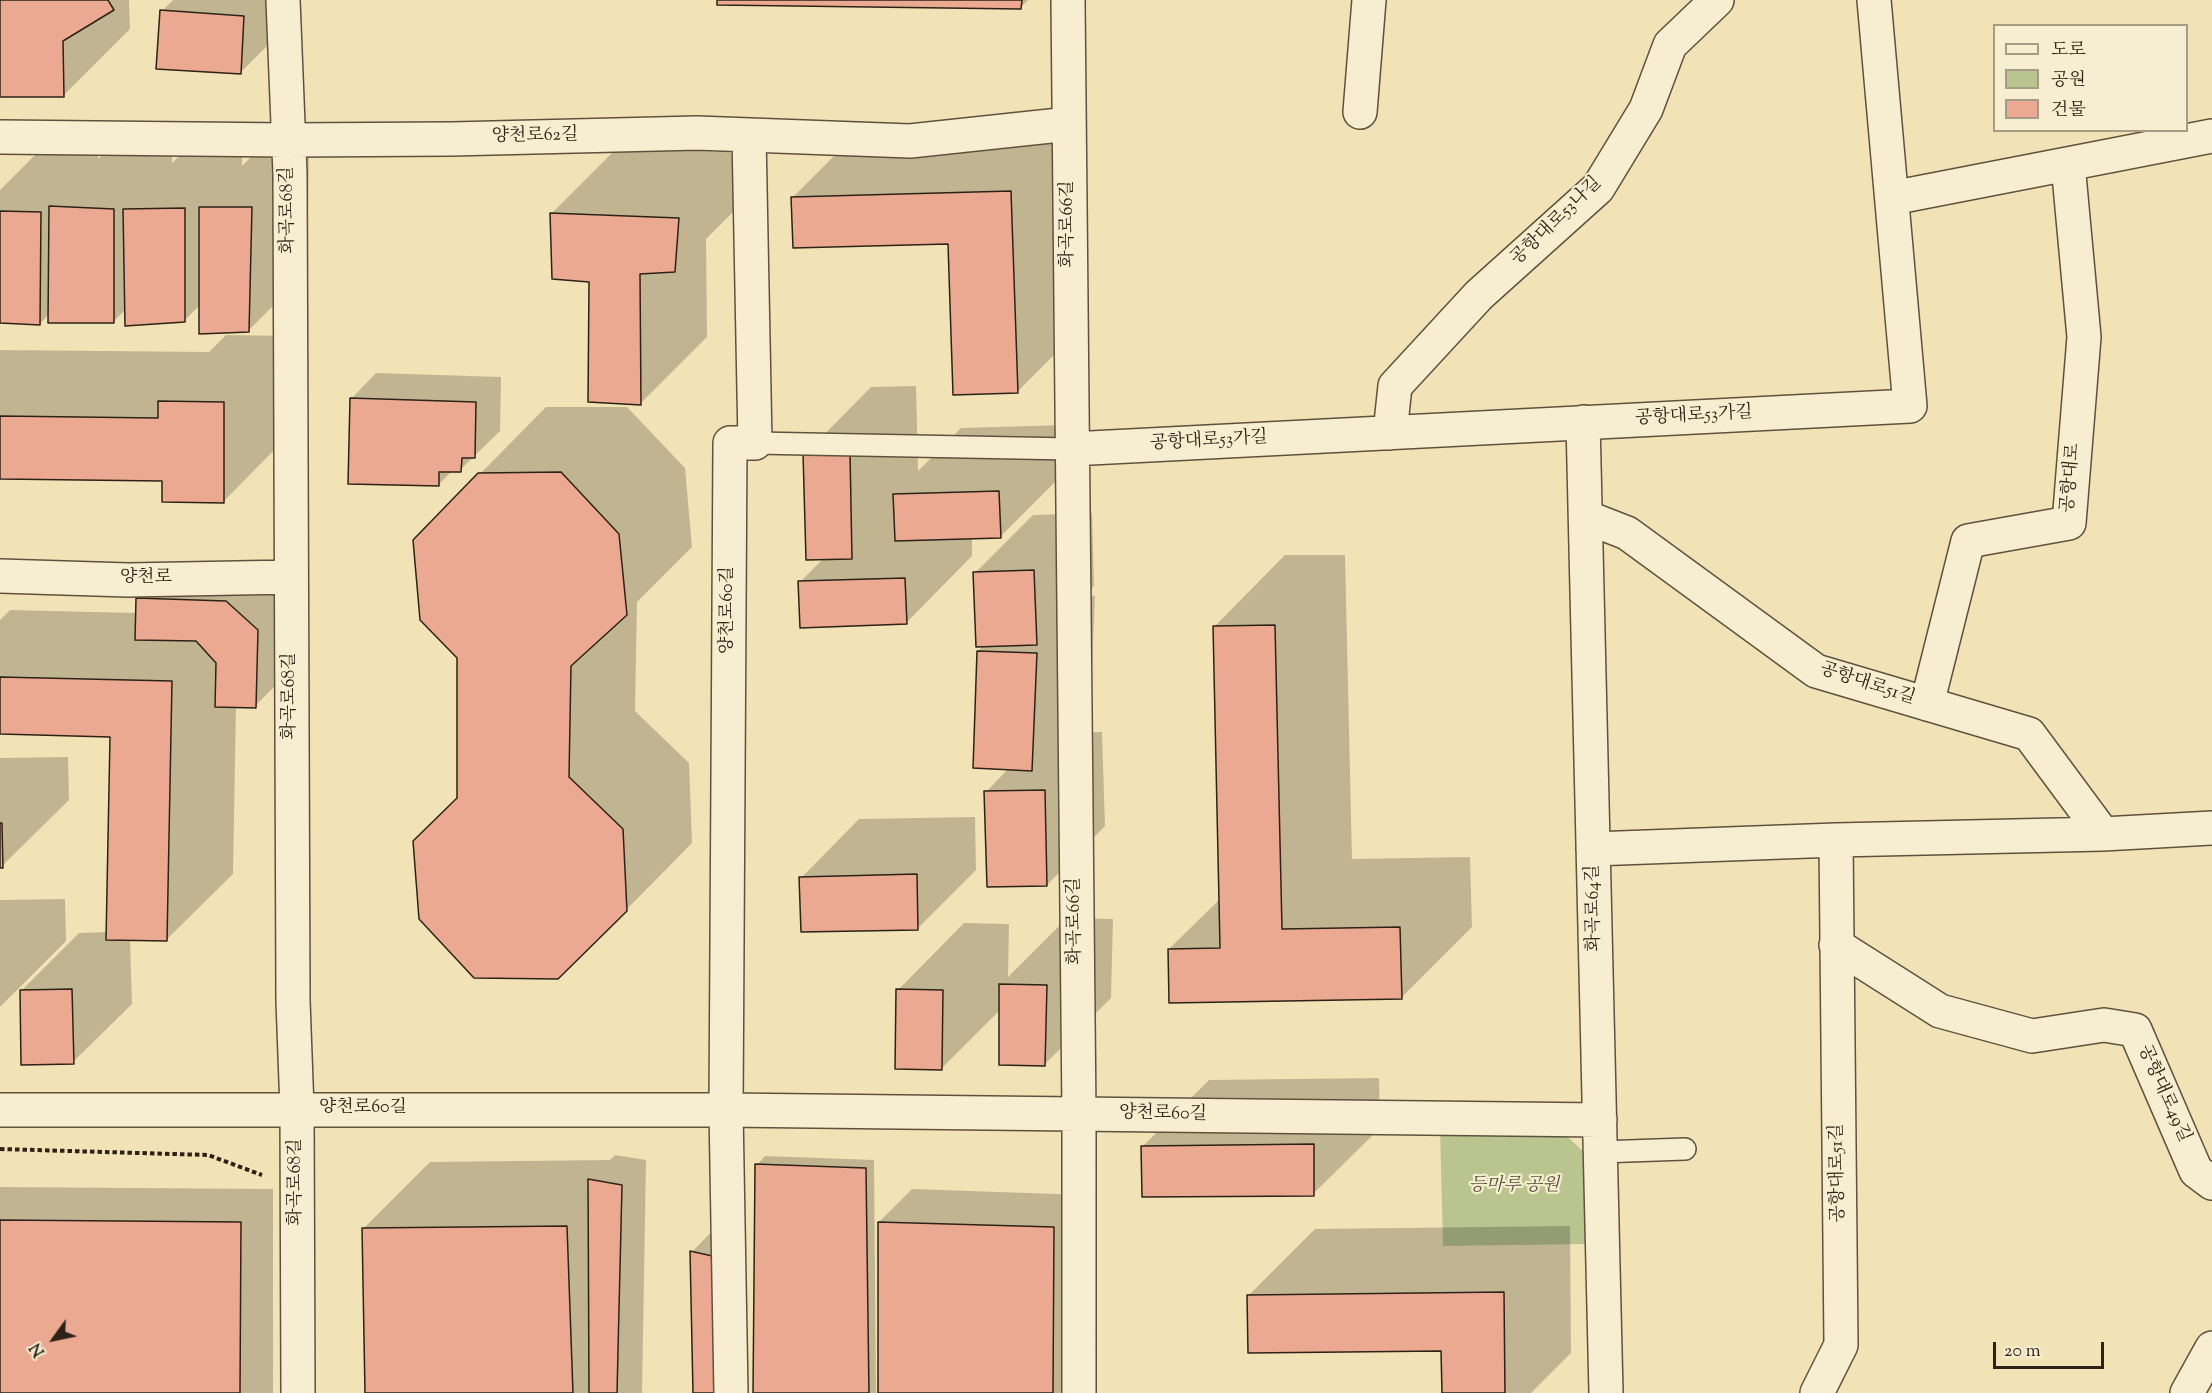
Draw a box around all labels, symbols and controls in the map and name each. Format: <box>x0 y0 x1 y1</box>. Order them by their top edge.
legend <box>1993 24 2188 132</box>
text: 도로 <box>2051 38 2086 64</box>
text: 공원 <box>2051 68 2086 94</box>
text: 건물 <box>2051 98 2086 124</box>
street label: 양천로62길 <box>491 125 579 149</box>
street label: 화곡로68길 <box>277 166 301 254</box>
street label: 공항대로53나길 <box>1507 173 1607 271</box>
street label: 화곡로66길 <box>1058 180 1080 268</box>
street label: 공항대로53가길 <box>1635 403 1753 431</box>
street label: 공항대로53가길 <box>1150 428 1268 456</box>
street label: 공항대로 <box>2058 442 2086 514</box>
street label: 양천로60길 <box>718 566 740 654</box>
street label: 양천로 <box>120 568 172 590</box>
street label: 화곡로68길 <box>280 652 302 740</box>
street label: 공항대로51길 <box>1816 659 1918 711</box>
street label: 화곡로64길 <box>1583 864 1607 952</box>
street label: 화곡로66길 <box>1064 877 1088 965</box>
street label: 공항대로49길 <box>2132 1042 2194 1146</box>
street label: 양천로60길 <box>319 1098 407 1120</box>
street label: 양천로60길 <box>1119 1103 1207 1127</box>
street label: 공항대로51길 <box>1827 1123 1851 1223</box>
street label: 화곡로68길 <box>286 1138 308 1226</box>
park label: 등마루 공원 <box>1469 1176 1559 1198</box>
north arrow <box>24 1309 84 1369</box>
scale bar <box>1996 1330 2107 1368</box>
text: N <box>25 1337 52 1361</box>
text: 20 m <box>2004 1339 2041 1365</box>

